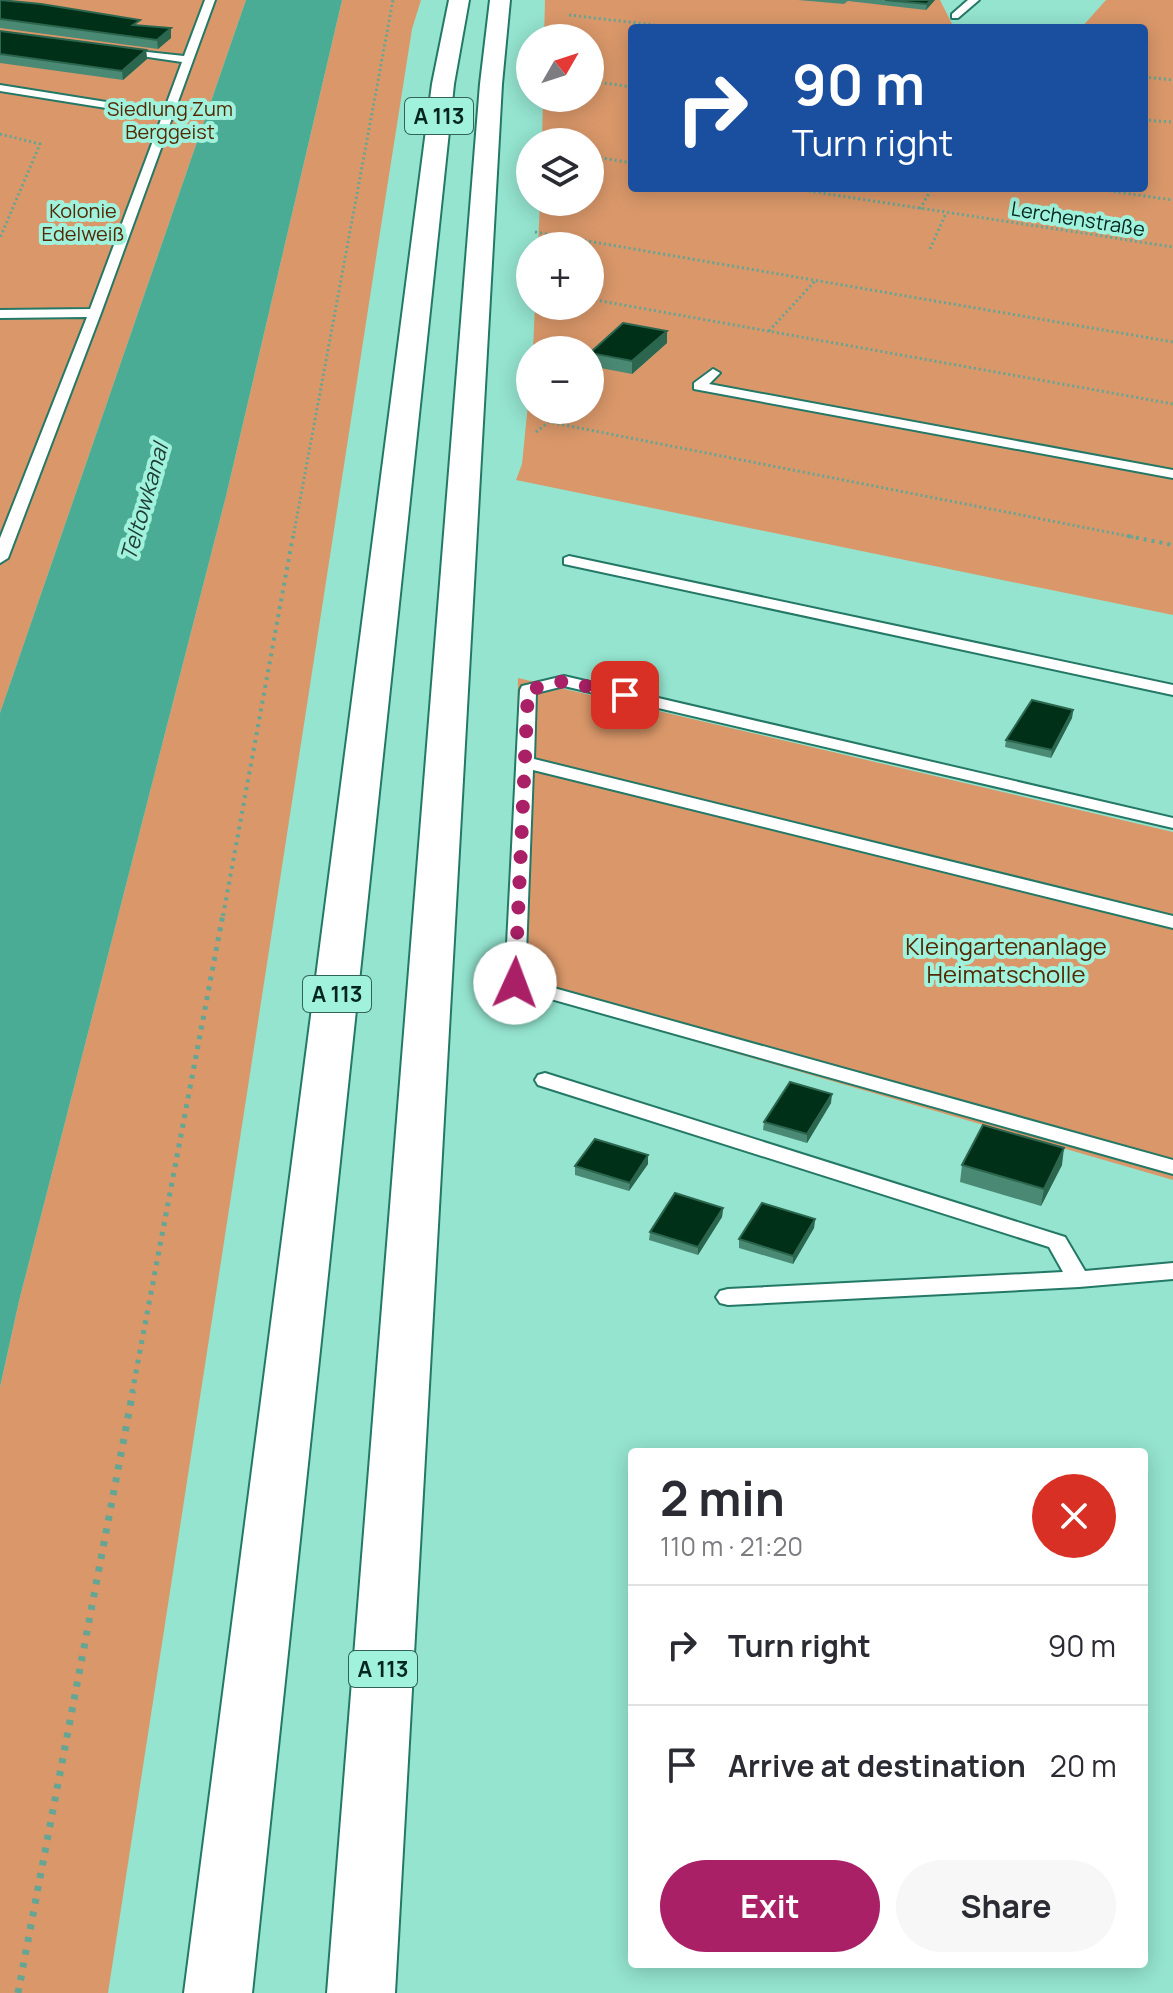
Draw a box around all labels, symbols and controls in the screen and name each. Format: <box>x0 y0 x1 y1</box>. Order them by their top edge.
north arrow <box>516 24 604 112</box>
map controls <box>516 24 604 424</box>
text: 90 m <box>792 45 925 122</box>
icon: right <box>660 56 764 160</box>
park label: Siedlung Zum Berggeist <box>107 95 233 145</box>
road number: A 113 <box>405 98 473 134</box>
text: Turn right <box>792 118 953 167</box>
button: layers <box>516 128 604 216</box>
street label: Lerchenstraße <box>1009 195 1147 242</box>
park label: Kolonie Edelweiß <box>42 197 124 247</box>
button: + <box>516 232 604 320</box>
button: − <box>516 336 604 424</box>
water label: Teltowkanal <box>113 437 176 564</box>
pin <box>591 661 659 729</box>
icon: arrive <box>603 673 647 717</box>
park label: Kleingartenanlage Heimatscholle <box>905 929 1107 990</box>
position arrow <box>473 941 557 1025</box>
road number: A 113 <box>303 976 371 1012</box>
text: 2 min <box>660 1465 785 1530</box>
button: close <box>1032 1474 1116 1558</box>
text: 110 m · 21:20 <box>660 1528 803 1564</box>
icon: right <box>660 1623 704 1667</box>
text: Turn right <box>728 1625 871 1666</box>
text: 90 m <box>1048 1625 1116 1666</box>
road number: A 113 <box>349 1651 417 1687</box>
icon: arrive <box>660 1743 704 1787</box>
text: Arrive at destination <box>728 1745 1026 1786</box>
text: 20 m <box>1050 1745 1117 1786</box>
button: Exit <box>660 1860 880 1952</box>
button: Share <box>896 1860 1116 1952</box>

